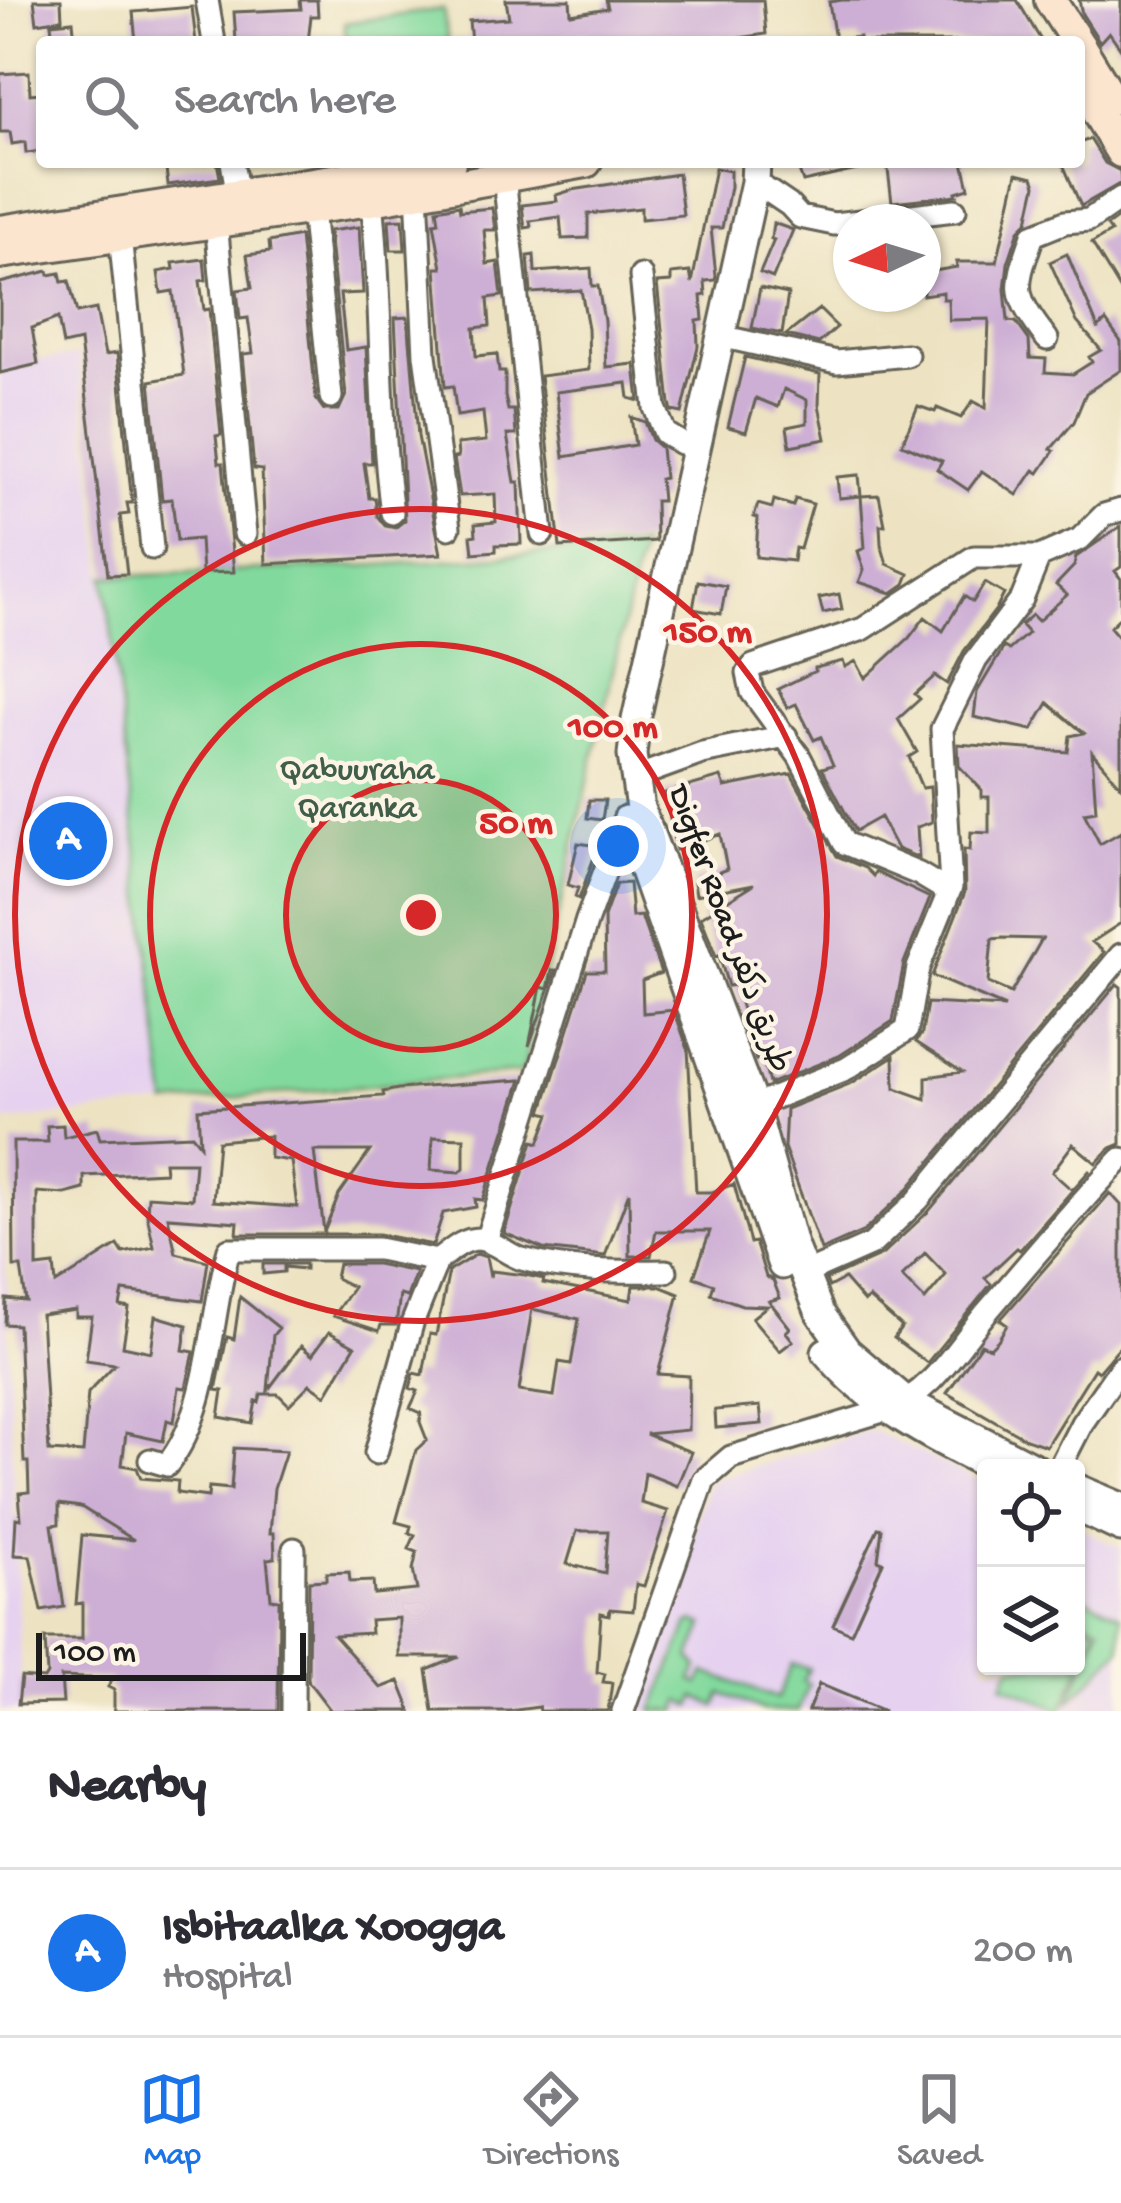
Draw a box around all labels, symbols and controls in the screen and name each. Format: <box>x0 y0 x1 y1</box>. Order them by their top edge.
search box <box>36 36 1085 168</box>
icon: search <box>78 69 144 135</box>
text: Search here <box>174 76 396 129</box>
north arrow <box>833 204 941 312</box>
text: 150 m <box>662 613 752 656</box>
text: 100 m <box>566 708 658 751</box>
park label: Qabuuraha Qaranka <box>280 753 436 829</box>
street label: Digfer Road طريق دكفر <box>656 778 798 1079</box>
pin: A <box>29 796 107 886</box>
text: 50 m <box>479 804 553 847</box>
your location <box>588 816 648 876</box>
centre of rings <box>400 894 442 936</box>
map controls <box>977 1459 1085 1675</box>
button: locate <box>977 1459 1085 1567</box>
button: layers <box>977 1567 1085 1675</box>
scale bar <box>36 1627 306 1680</box>
text: 100 m <box>54 1635 136 1673</box>
text: Nearby <box>48 1759 206 1819</box>
text: Isbitaalka Xoogga <box>162 1903 504 1956</box>
text: A <box>75 1930 99 1976</box>
text: 200 m <box>973 1930 1073 1976</box>
text: Hospital <box>162 1956 293 2002</box>
tab: Map <box>139 2066 205 2176</box>
tab: Directions <box>484 2066 618 2176</box>
tab: Saved <box>897 2066 982 2176</box>

